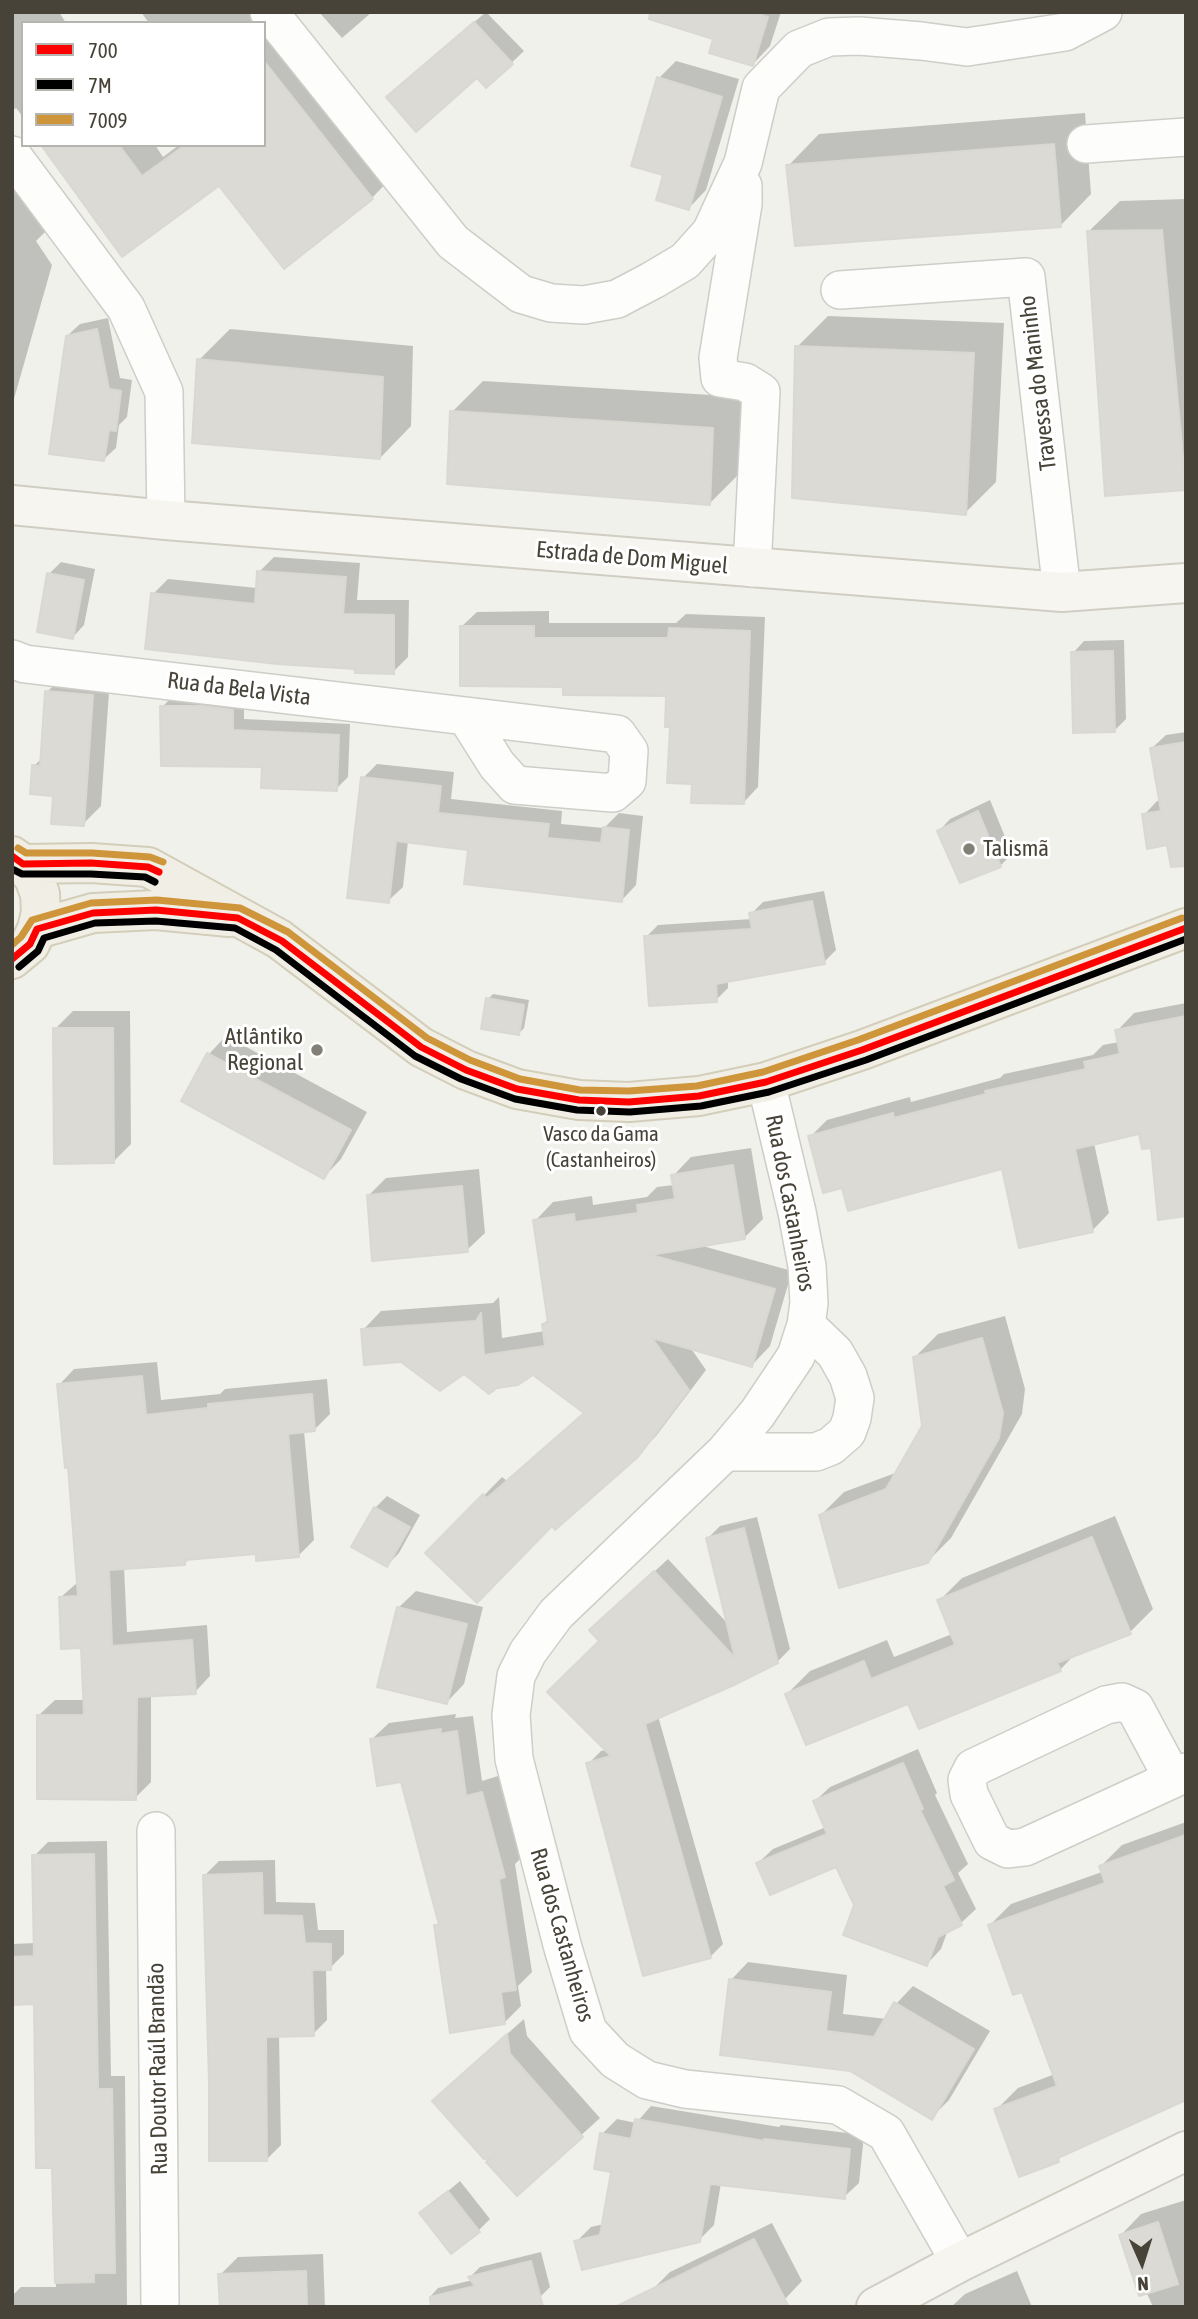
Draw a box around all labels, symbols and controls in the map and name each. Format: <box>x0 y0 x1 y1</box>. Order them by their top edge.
legend <box>21 21 266 147</box>
text: 700 <box>88 38 118 62</box>
text: 7M <box>88 73 112 97</box>
text: 7009 <box>88 108 127 132</box>
street label: Travessa do Maninho <box>1014 294 1062 472</box>
street label: Estrada de Dom Miguel <box>535 536 729 580</box>
street label: Rua da Bela Vista <box>166 666 312 712</box>
place label: Talismã <box>983 835 1049 863</box>
marker: Talismã <box>961 841 977 857</box>
place label: Atlântiko Regional <box>225 1023 303 1077</box>
marker: Atlântiko Regional <box>309 1042 325 1058</box>
marker: Vasco da Gama (Castanheiros) <box>594 1104 608 1118</box>
street label: Rua dos Castanheiros <box>759 1112 821 1294</box>
place label: Vasco da Gama (Castanheiros) <box>543 1121 659 1171</box>
street label: Rua dos Castanheiros <box>524 1845 600 2025</box>
street label: Rua Doutor Raúl Brandão <box>142 1963 174 2175</box>
north arrow <box>1107 2228 1177 2298</box>
text: N <box>1137 2273 1149 2295</box>

